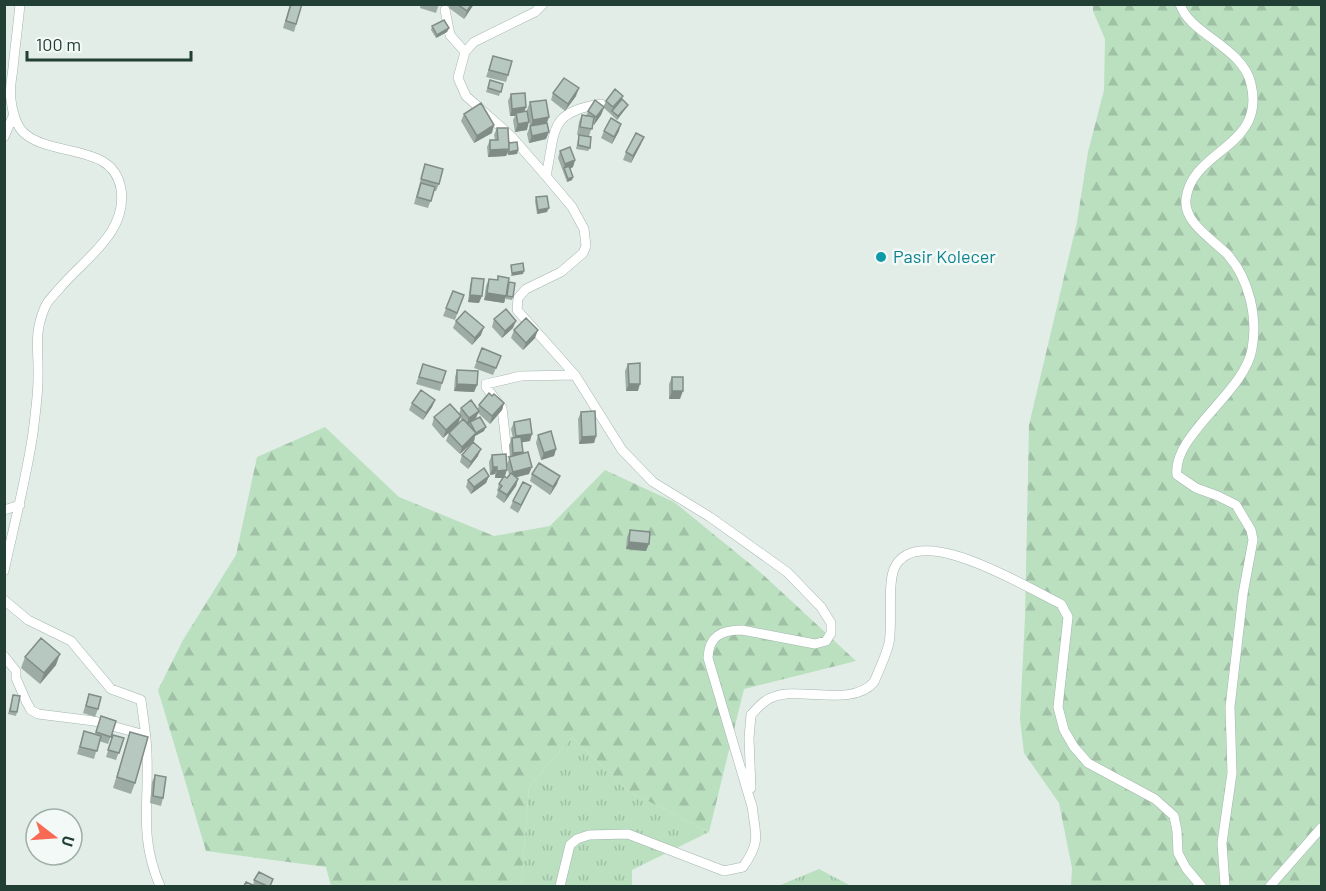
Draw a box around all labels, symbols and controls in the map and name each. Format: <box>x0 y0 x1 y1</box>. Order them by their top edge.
scale bar <box>27 24 190 62</box>
text: 100 m <box>36 33 81 55</box>
place label: Pasir Kolecer <box>893 245 996 267</box>
marker: Pasir Kolecer <box>874 250 888 264</box>
north arrow <box>24 807 84 867</box>
text: U <box>58 834 79 849</box>

